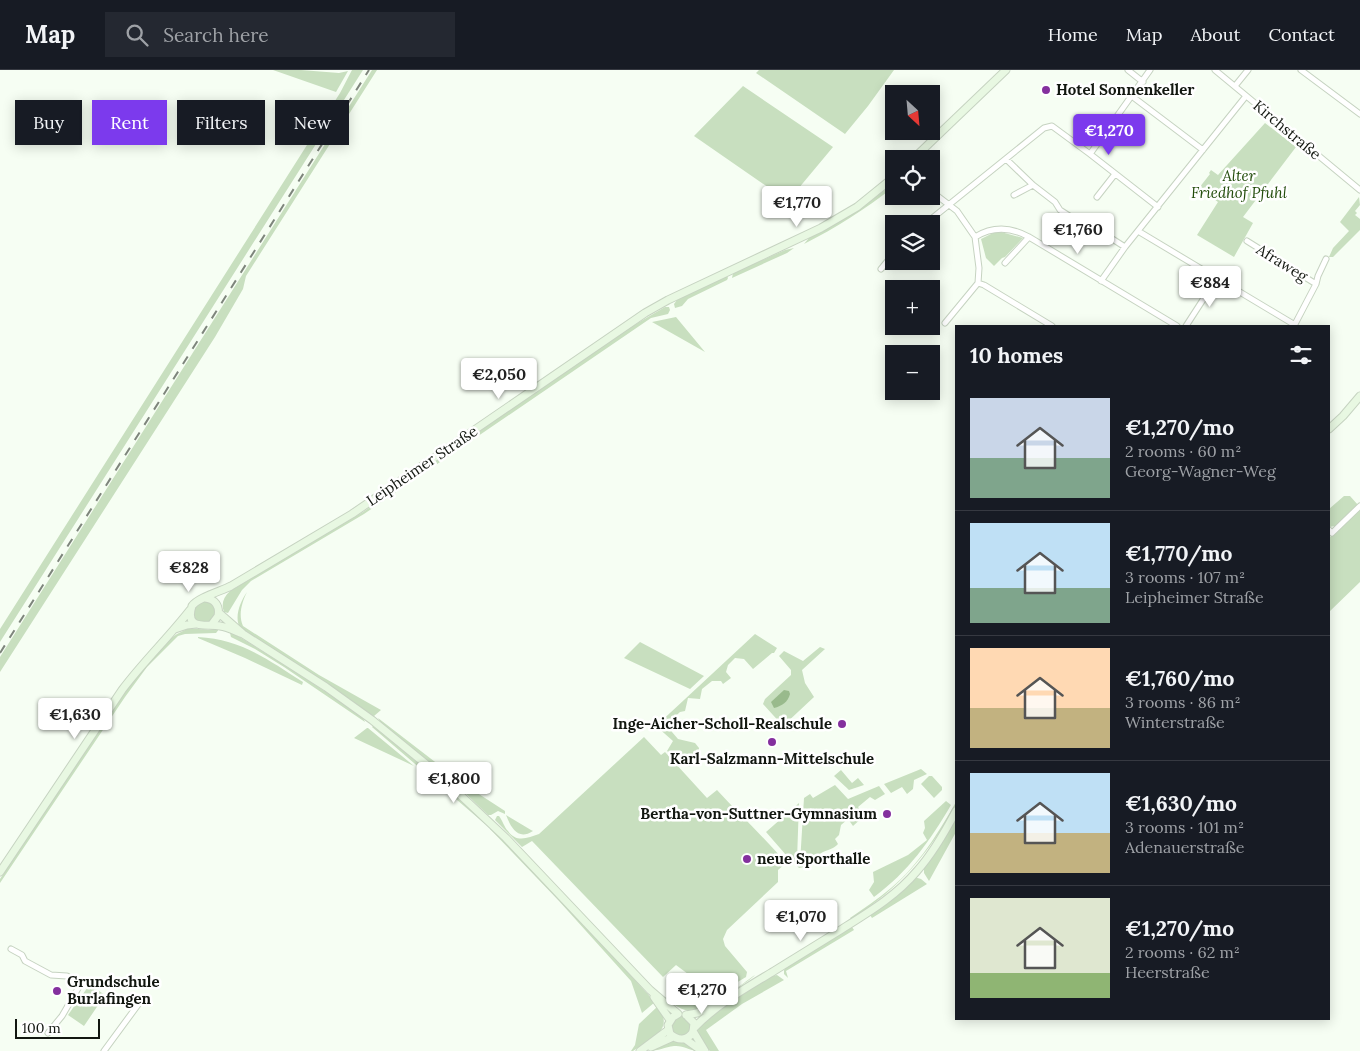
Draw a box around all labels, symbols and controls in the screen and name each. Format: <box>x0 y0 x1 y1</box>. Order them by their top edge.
search box <box>105 12 455 57</box>
text: Map <box>25 19 75 50</box>
icon: search <box>123 21 151 49</box>
text: Search here <box>163 23 269 47</box>
text: Home <box>1048 23 1098 46</box>
text: Map <box>1126 23 1162 46</box>
text: About <box>1190 23 1240 46</box>
text: Contact <box>1268 23 1335 46</box>
place label: Hotel Sonnenkeller <box>1056 80 1195 99</box>
marker: Hotel Sonnenkeller <box>1040 84 1052 96</box>
north arrow <box>885 85 940 140</box>
map controls <box>885 85 940 400</box>
street label: Kirchstraße <box>1249 96 1325 164</box>
chip: Buy <box>15 100 82 145</box>
chip: Rent <box>92 100 167 145</box>
chip: Filters <box>177 100 265 145</box>
chip: New <box>275 100 349 145</box>
pin: €1,270 <box>1068 114 1150 156</box>
text: €1,270 <box>1084 120 1134 140</box>
button: locate <box>885 150 940 205</box>
park label: Alter Friedhof Pfuhl <box>1191 166 1288 202</box>
pin: €1,770 <box>756 186 838 228</box>
text: €1,770 <box>773 192 821 212</box>
pin: €1,760 <box>1037 212 1119 255</box>
button: layers <box>885 215 940 270</box>
text: €1,760 <box>1053 219 1103 239</box>
street label: Afraweg <box>1252 239 1312 286</box>
pin: €884 <box>1180 266 1240 308</box>
text: €884 <box>1190 272 1230 292</box>
button: + <box>885 280 940 335</box>
icon: filters <box>1287 341 1315 369</box>
text: 10 homes <box>970 342 1063 369</box>
button: − <box>885 345 940 400</box>
pin: €2,050 <box>458 358 540 400</box>
text: €2,050 <box>472 364 526 384</box>
text: €1,270/mo <box>1125 414 1234 441</box>
icon: home <box>1010 418 1070 478</box>
street label: Leipheimer Straße <box>363 421 481 510</box>
text: 2 rooms · 60 m² <box>1125 441 1241 461</box>
text: Georg-Wagner-Weg <box>1125 461 1276 481</box>
text: €1,770/mo <box>1125 540 1232 567</box>
icon: home <box>1010 543 1070 603</box>
pin: €828 <box>159 550 219 593</box>
text: €828 <box>169 557 209 577</box>
text: 3 rooms · 107 m² <box>1125 567 1245 587</box>
text: Leipheimer Straße <box>1125 587 1264 607</box>
text: €1,760/mo <box>1125 665 1234 692</box>
icon: home <box>1010 668 1070 728</box>
text: 3 rooms · 86 m² <box>1125 692 1241 712</box>
pin: €1,630 <box>34 698 116 740</box>
text: €1,630 <box>49 704 101 724</box>
text: Winterstraße <box>1125 712 1225 732</box>
place label: Inge-Aicher-Scholl-Realschule <box>612 714 832 733</box>
marker: Inge-Aicher-Scholl-Realschule <box>836 718 848 730</box>
marker: Karl-Salzmann-Mittelschule <box>766 736 778 748</box>
place label: Karl-Salzmann-Mittelschule <box>670 749 874 768</box>
pin: €1,800 <box>413 762 495 804</box>
text: €1,800 <box>428 768 480 788</box>
text: €1,630/mo <box>1125 790 1237 817</box>
icon: home <box>1010 793 1070 853</box>
place label: Bertha-von-Suttner-Gymnasium <box>640 804 877 823</box>
marker: Bertha-von-Suttner-Gymnasium <box>881 808 893 820</box>
text: 3 rooms · 101 m² <box>1125 817 1244 837</box>
text: Adenauerstraße <box>1125 837 1245 857</box>
place label: neue Sporthalle <box>757 849 870 868</box>
marker: neue Sporthalle <box>741 853 753 865</box>
pin: €1,070 <box>760 900 842 942</box>
text: €1,070 <box>775 906 827 926</box>
text: €1,270/mo <box>1125 915 1234 942</box>
icon: home <box>1010 918 1070 978</box>
text: 2 rooms · 62 m² <box>1125 942 1240 962</box>
text: Heerstraße <box>1125 962 1210 982</box>
place label: Grundschule Burlafingen <box>67 972 160 1008</box>
pin: €1,270 <box>661 972 743 1015</box>
text: €1,270 <box>677 979 727 999</box>
marker: Grundschule Burlafingen <box>51 985 63 997</box>
scale bar <box>15 1016 100 1039</box>
text: 100 m <box>22 1019 61 1037</box>

